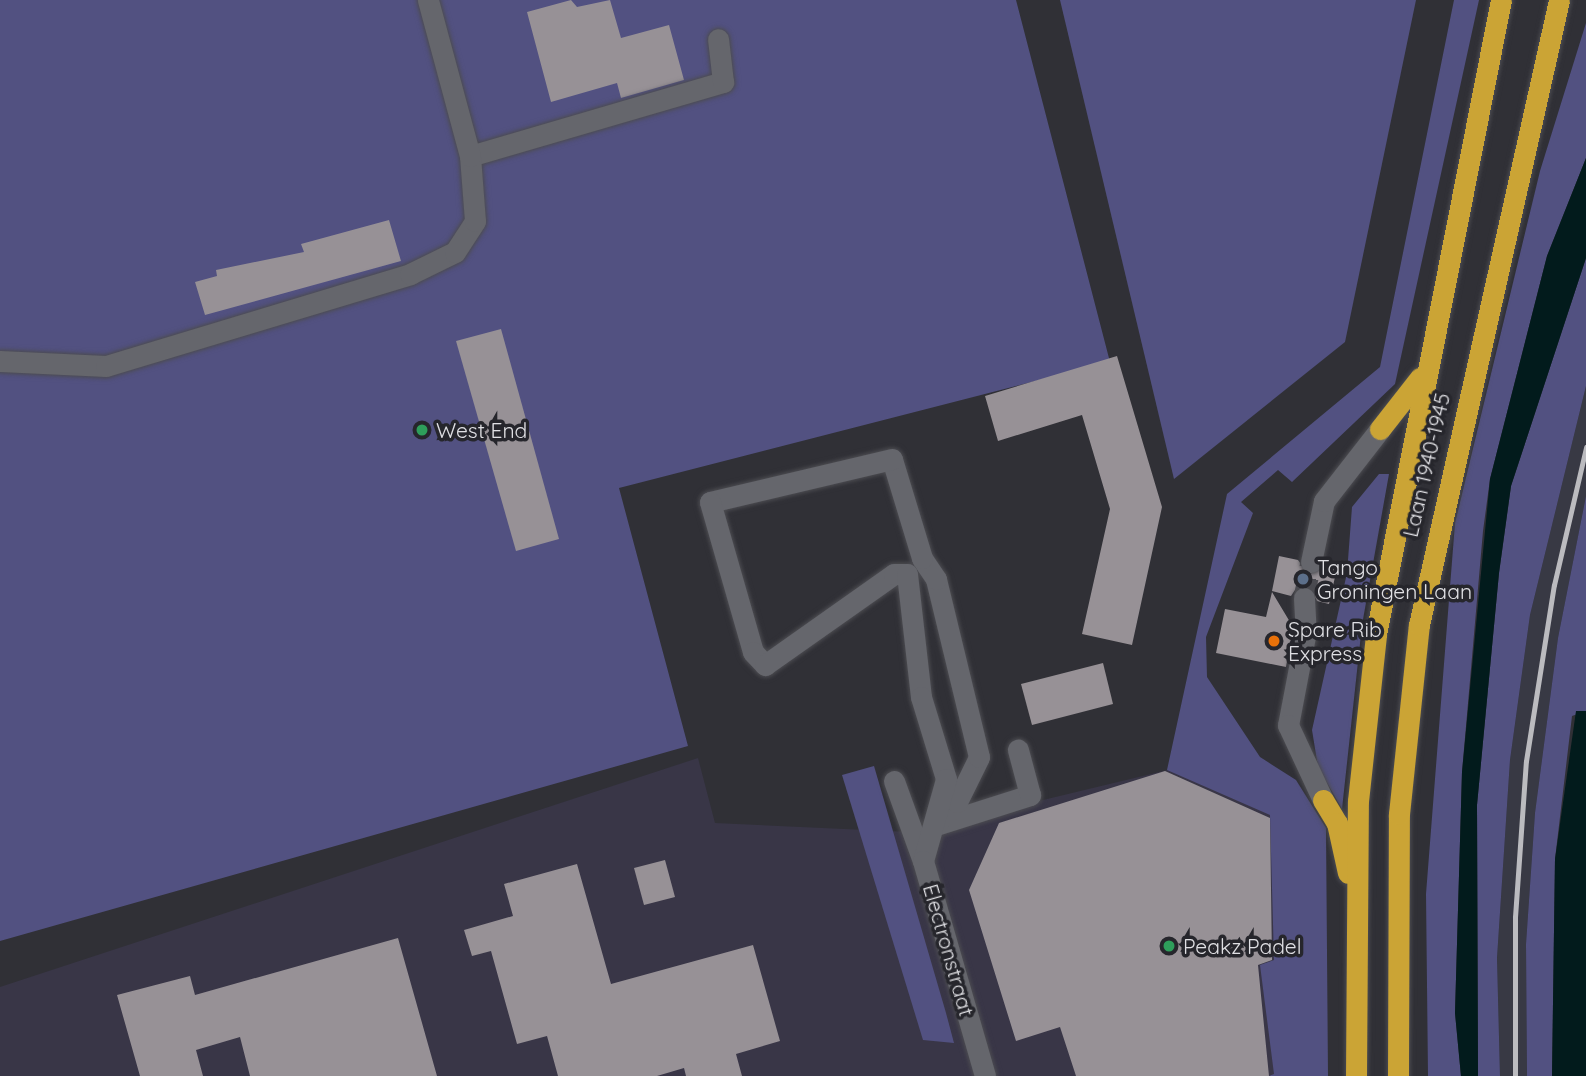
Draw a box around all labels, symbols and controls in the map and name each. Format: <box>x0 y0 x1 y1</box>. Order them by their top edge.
street label: Laan 1940-1945 <box>1397 390 1455 540</box>
place label: West End <box>436 417 527 443</box>
marker: West End <box>414 422 430 438</box>
place label: Tango Groningen Laan <box>1317 554 1472 604</box>
marker: Tango Groningen Laan <box>1295 571 1311 587</box>
place label: Spare Rib Express <box>1288 616 1382 666</box>
marker: Spare Rib Express <box>1266 633 1282 649</box>
street label: Electronstraat <box>918 881 980 1019</box>
place label: Peakz Padel <box>1183 933 1302 959</box>
marker: Peakz Padel <box>1161 938 1177 954</box>

